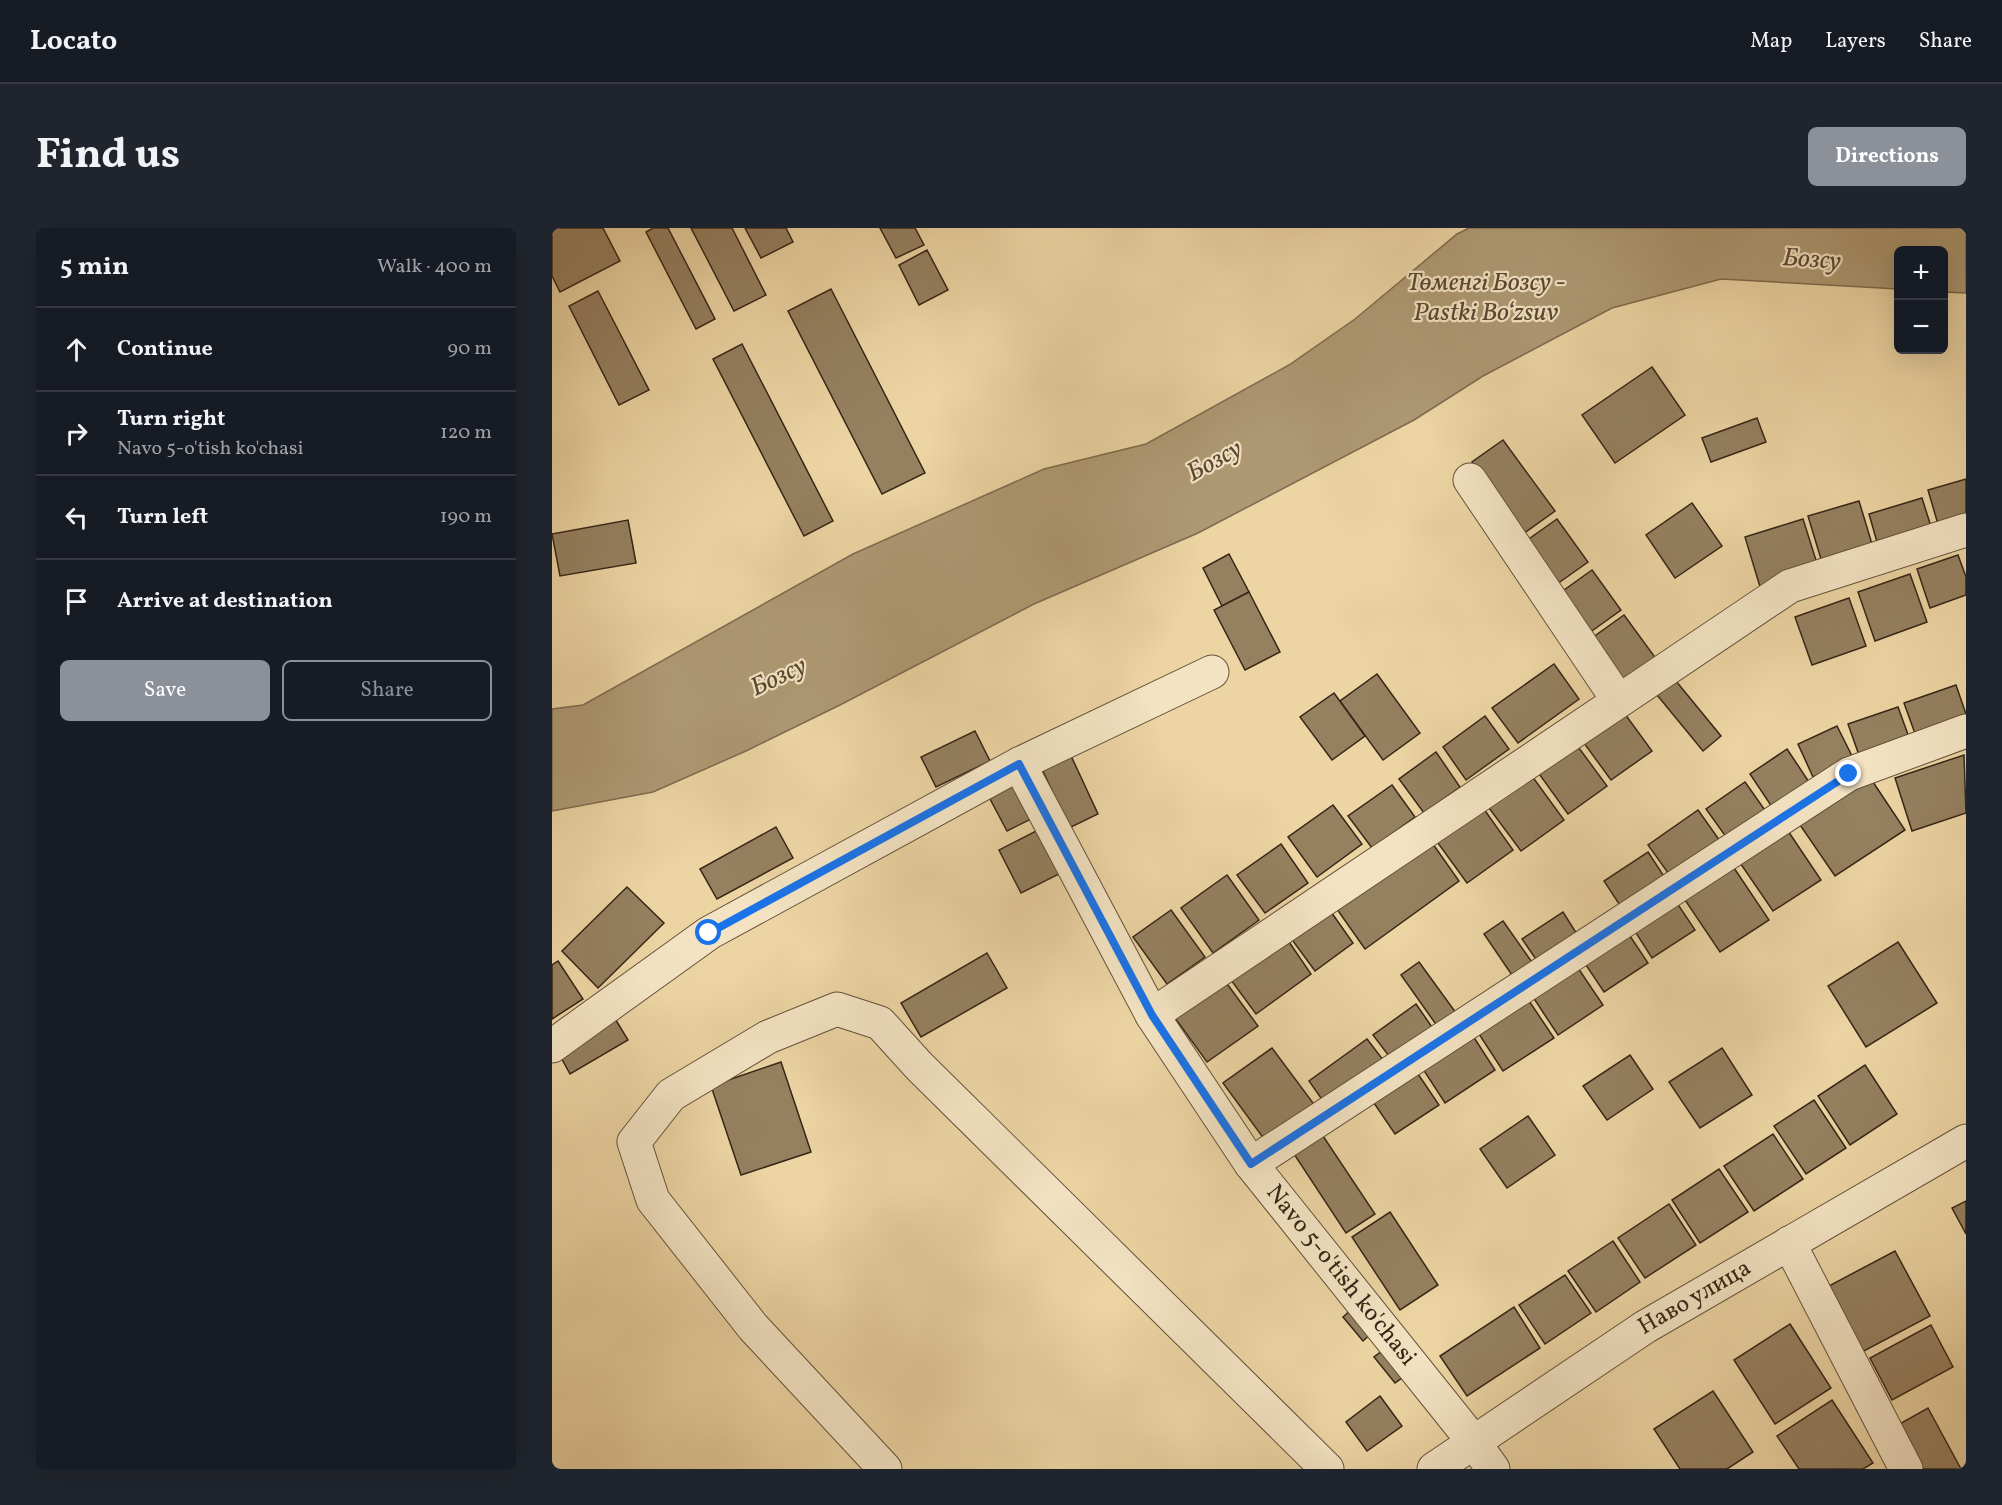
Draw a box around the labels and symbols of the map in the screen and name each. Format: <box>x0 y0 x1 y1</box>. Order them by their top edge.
water label: Бозсу <box>1782 240 1843 280</box>
water label: Төменгі Бозсу - Pastki Boʻzsuv <box>1407 265 1565 331</box>
water label: Бозсу <box>1181 431 1249 491</box>
water label: Бозсу <box>745 648 813 706</box>
route end <box>1835 760 1861 786</box>
route start <box>695 919 721 945</box>
street label: Navo 5-o'tish ko'chasi <box>1257 1178 1424 1374</box>
street label: Наво улица <box>1632 1252 1758 1344</box>

